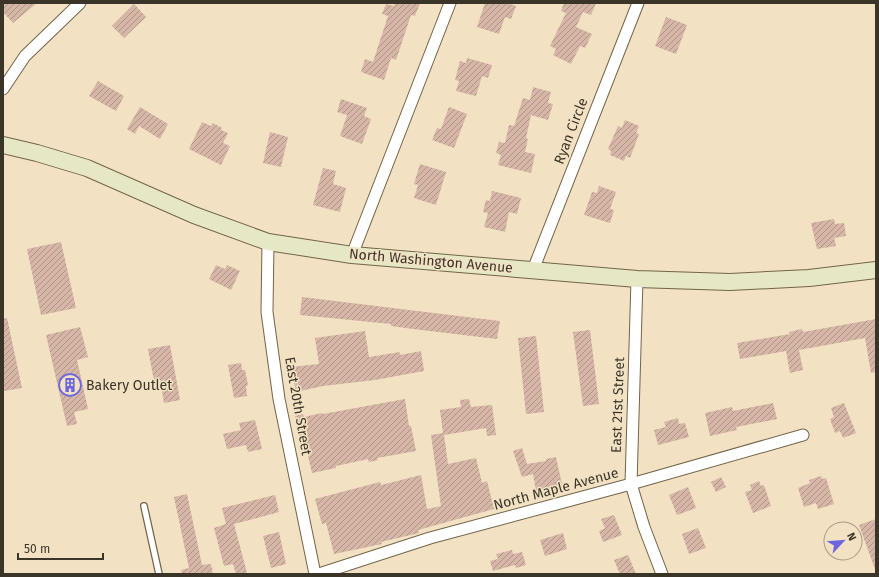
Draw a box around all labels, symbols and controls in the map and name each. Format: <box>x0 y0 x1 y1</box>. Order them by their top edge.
street label: Ryan Circle <box>551 95 591 167</box>
street label: North Washington Avenue <box>348 245 514 277</box>
street label: East 20th Street <box>281 355 315 458</box>
street label: East 21st Street <box>608 356 628 453</box>
building icon: Bakery Outlet <box>57 372 83 398</box>
place label: Bakery Outlet <box>86 377 173 394</box>
street label: North Maple Avenue <box>492 464 620 514</box>
north arrow <box>823 521 863 561</box>
text: N <box>844 531 859 543</box>
scale bar <box>18 535 103 561</box>
text: 50 m <box>24 542 50 556</box>

